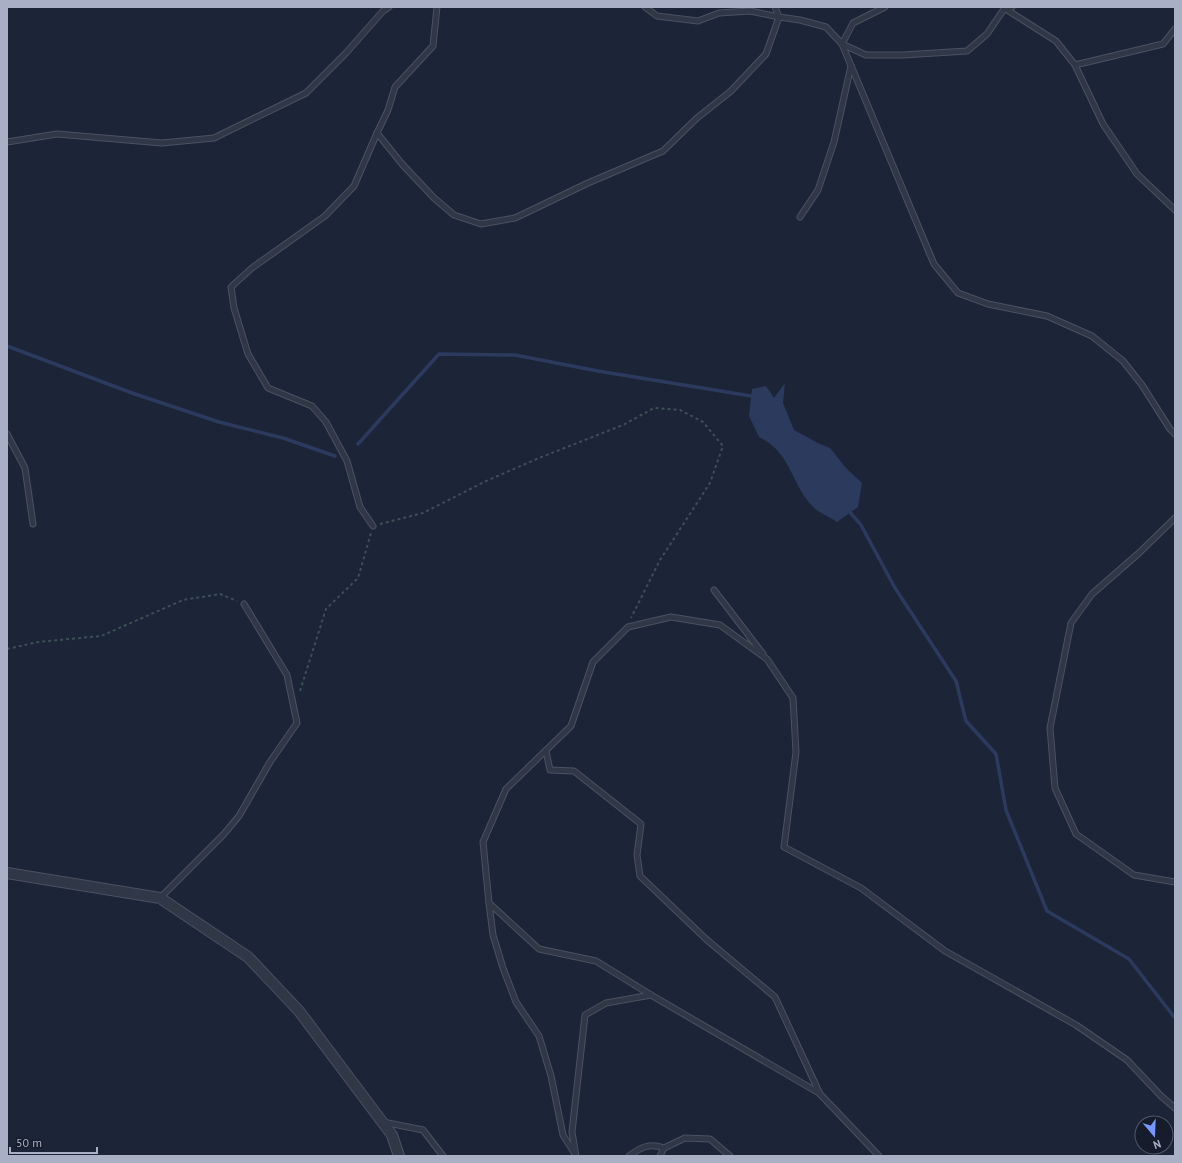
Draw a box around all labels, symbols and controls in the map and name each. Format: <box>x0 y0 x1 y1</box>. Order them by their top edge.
north arrow <box>1134 1115 1174 1155</box>
scale bar <box>10 1129 97 1155</box>
text: 50 m <box>16 1135 42 1150</box>
text: N <box>1152 1137 1163 1152</box>

